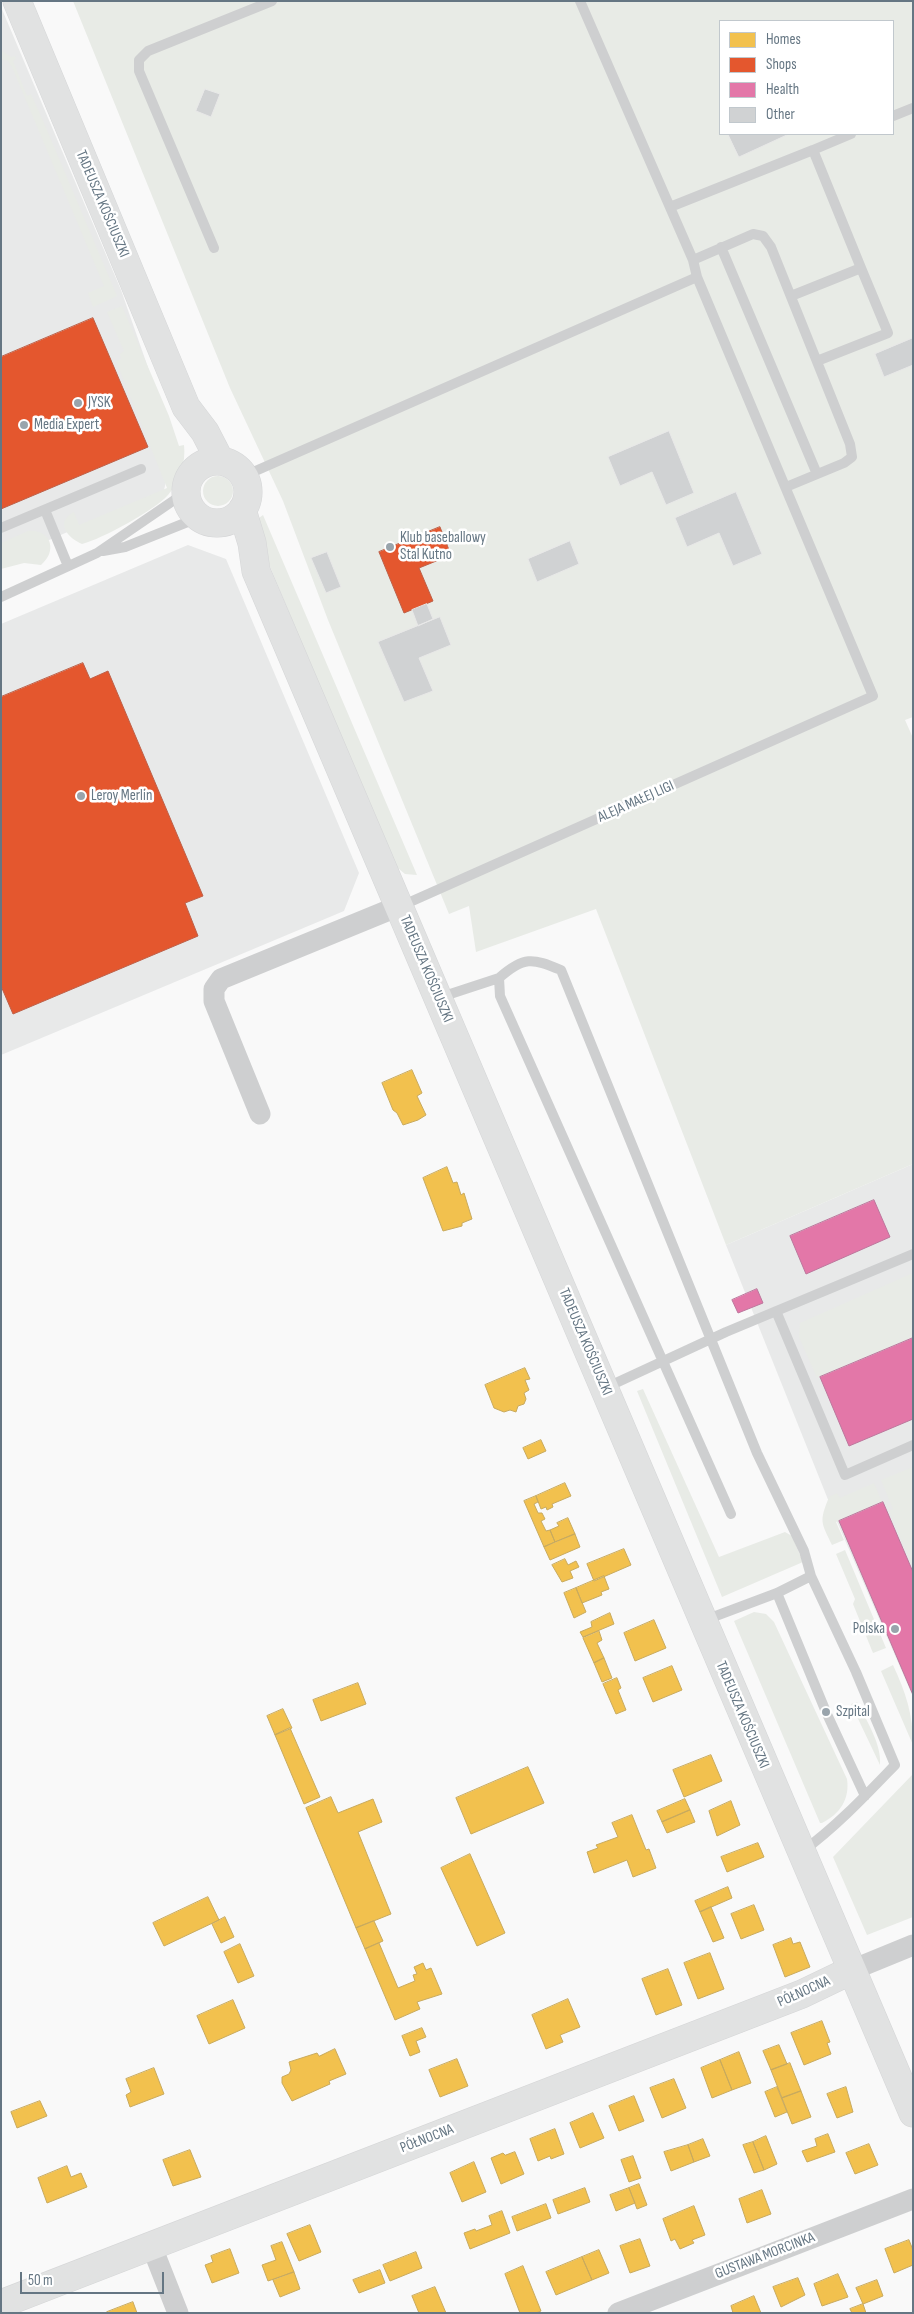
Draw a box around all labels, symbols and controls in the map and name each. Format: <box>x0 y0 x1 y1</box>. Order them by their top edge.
legend <box>719 20 894 135</box>
text: Homes <box>766 30 801 49</box>
text: Shops <box>766 55 797 74</box>
text: Health <box>766 80 799 99</box>
text: Other <box>766 105 795 124</box>
street label: TADEUSZA KOŚCIUSZKI <box>71 148 133 260</box>
place label: JYSK <box>88 394 110 412</box>
marker: JYSK <box>72 397 84 409</box>
place label: Media Expert <box>34 416 99 434</box>
marker: Media Expert <box>18 419 30 431</box>
place label: Klub baseballowy Stal Kutno <box>400 529 486 564</box>
marker: Klub baseballowy Stal Kutno <box>384 541 396 553</box>
street label: ALEJA MAŁEJ LIGI <box>595 777 677 827</box>
place label: Leroy Merlin <box>91 787 152 805</box>
marker: Leroy Merlin <box>75 790 87 802</box>
street label: TADEUSZA KOŚCIUSZKI <box>395 913 457 1025</box>
street label: TADEUSZA KOŚCIUSZKI <box>554 1286 616 1398</box>
place label: Polska <box>853 1620 885 1638</box>
marker: Polska <box>889 1623 901 1635</box>
street label: TADEUSZA KOŚCIUSZKI <box>711 1659 773 1771</box>
place label: Szpital <box>836 1703 870 1721</box>
marker: Szpital <box>820 1706 832 1718</box>
street label: PÓŁNOCNA <box>775 1972 833 2012</box>
street label: PÓŁNOCNA <box>398 2121 456 2157</box>
street label: GUSTAWA MORCINKA <box>713 2229 817 2283</box>
scale bar <box>22 2262 166 2294</box>
text: 50 m <box>28 2271 53 2290</box>

